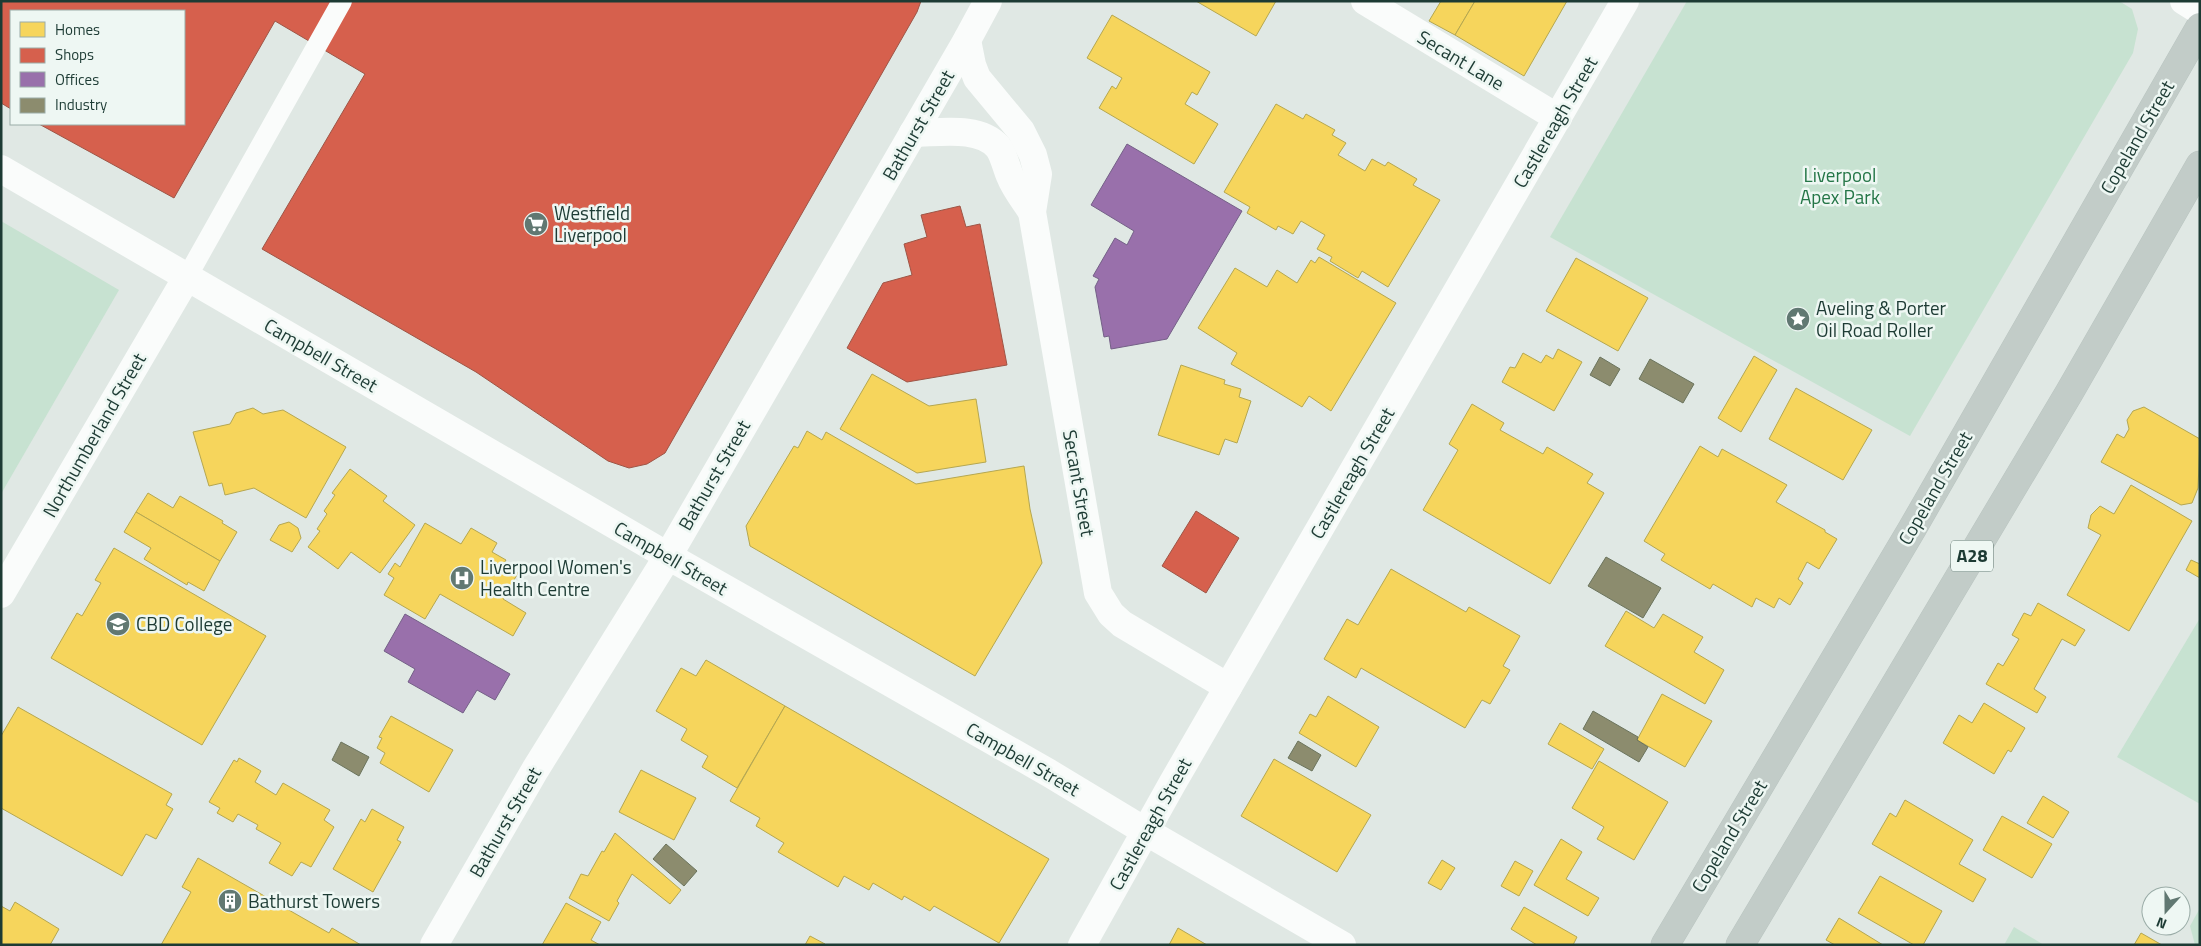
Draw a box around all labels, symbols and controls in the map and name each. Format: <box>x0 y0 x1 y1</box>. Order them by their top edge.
legend <box>10 10 185 125</box>
text: Homes <box>55 18 100 41</box>
street label: Secant Lane <box>1412 22 1510 97</box>
text: Shops <box>55 43 94 66</box>
street label: Castlereagh Street <box>1505 50 1604 193</box>
street label: Bathurst Street <box>874 64 961 185</box>
text: Offices <box>55 68 99 91</box>
street label: Copeland Street <box>2092 74 2181 199</box>
text: Industry <box>55 93 107 116</box>
park label: Liverpool Apex Park <box>1800 160 1880 211</box>
place label: Westfield Liverpool <box>554 198 630 249</box>
supermarket icon: Westfield Liverpool <box>523 211 549 237</box>
place label: Aveling & Porter Oil Road Roller <box>1816 293 1947 344</box>
place icon: Aveling & Porter Oil Road Roller <box>1785 306 1811 332</box>
street label: Campbell Street <box>259 310 384 399</box>
street label: Northumberland Street <box>35 347 153 522</box>
street label: Castlereagh Street <box>1302 401 1401 544</box>
street label: Bathurst Street <box>670 414 757 535</box>
street label: Copeland Street <box>1890 425 1979 550</box>
street label: Secant Street <box>1056 427 1103 539</box>
street label: Campbell Street <box>609 513 734 602</box>
road number: A28 <box>1951 540 1993 572</box>
place label: Liverpool Women's Health Centre <box>480 552 632 603</box>
hospital icon: Liverpool Women's Health Centre <box>449 565 475 591</box>
place label: CBD College <box>136 609 232 638</box>
school or university icon: CBD College <box>105 611 131 637</box>
street label: Campbell Street <box>961 714 1086 803</box>
street label: Castlereagh Street <box>1101 752 1198 896</box>
street label: Bathurst Street <box>461 761 548 882</box>
street label: Copeland Street <box>1683 774 1774 898</box>
place label: Bathurst Towers <box>248 886 380 915</box>
north arrow <box>2141 886 2191 936</box>
building icon: Bathurst Towers <box>217 888 243 914</box>
text: N <box>2153 912 2169 935</box>

